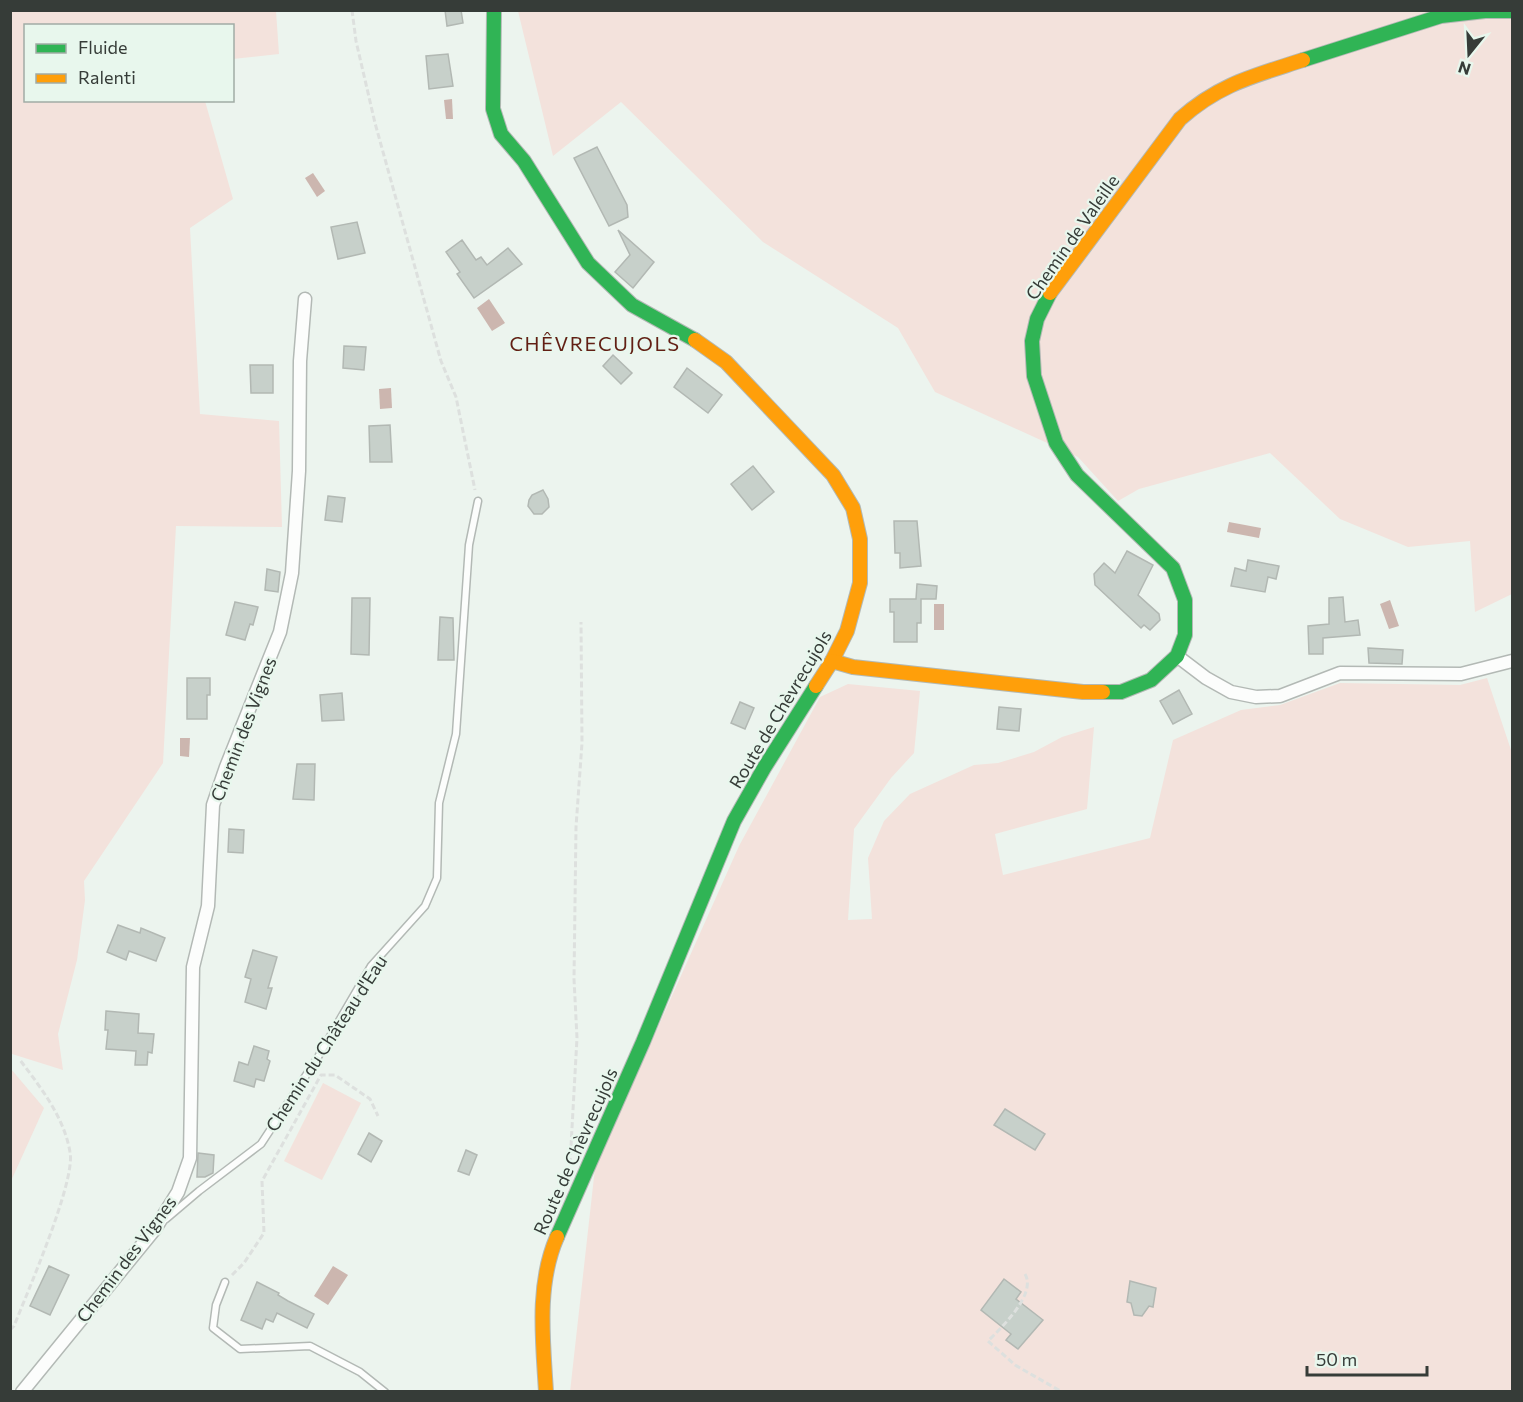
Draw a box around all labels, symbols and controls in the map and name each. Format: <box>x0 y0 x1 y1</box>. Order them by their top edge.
legend <box>24 24 234 102</box>
north arrow <box>1439 24 1499 84</box>
text: Fluide <box>78 36 127 58</box>
text: N <box>1456 58 1473 80</box>
text: Ralenti <box>78 66 136 88</box>
street label: Chemin de Valeille <box>1021 170 1123 304</box>
district label: CHÊVRECUJOLS <box>509 331 681 355</box>
street label: Route de Chèvrecujols <box>724 626 836 792</box>
street label: Chemin des Vignes <box>205 654 281 804</box>
street label: Chemin du Château d'Eau <box>261 951 391 1135</box>
street label: Route de Chèvrecujols <box>528 1064 622 1238</box>
street label: Chemin des Vignes <box>71 1191 181 1327</box>
scale bar <box>1307 1339 1427 1377</box>
text: 50 m <box>1316 1348 1357 1370</box>

